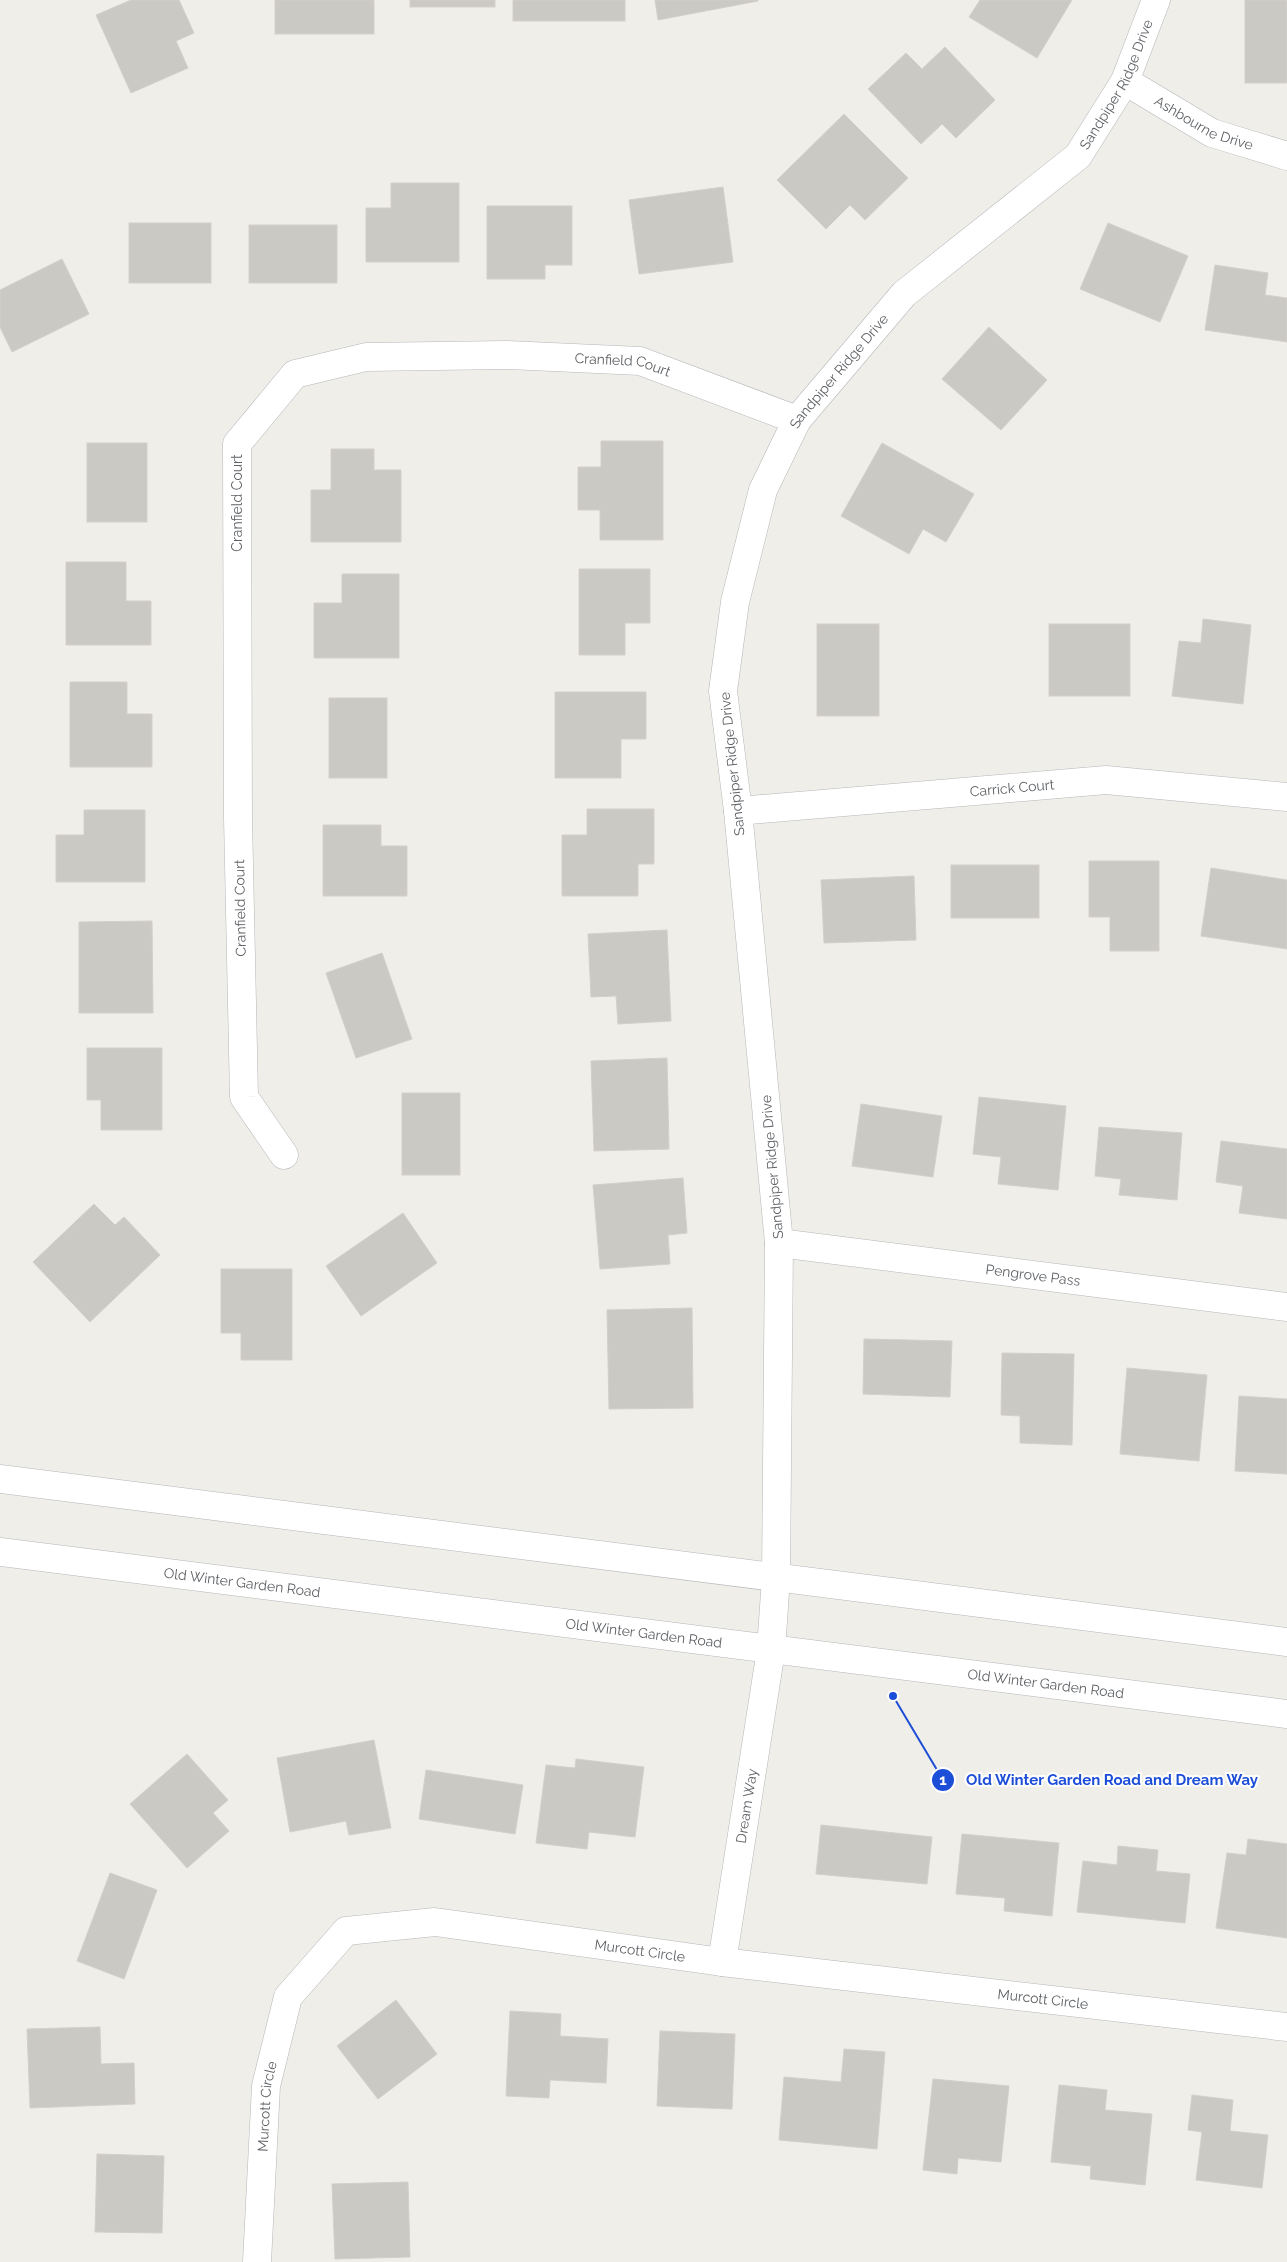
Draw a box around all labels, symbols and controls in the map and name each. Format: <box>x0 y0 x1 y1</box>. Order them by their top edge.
street label: Sandpiper Ridge Drive <box>1076 17 1156 152</box>
street label: Ashbourne Drive <box>1152 93 1255 153</box>
street label: Sandpiper Ridge Drive <box>786 311 891 431</box>
street label: Cranfield Court <box>574 350 673 380</box>
street label: Cranfield Court <box>229 454 245 552</box>
street label: Sandpiper Ridge Drive <box>716 691 748 837</box>
street label: Carrick Court <box>969 776 1055 799</box>
street label: Cranfield Court <box>231 859 249 957</box>
street label: Sandpiper Ridge Drive <box>758 1094 786 1240</box>
street label: Pengrove Pass <box>985 1261 1081 1289</box>
street label: Old Winter Garden Road <box>163 1565 321 1600</box>
street label: Old Winter Garden Road <box>565 1615 723 1651</box>
street label: Old Winter Garden Road <box>967 1666 1125 1701</box>
callout: Old Winter Garden Road and Dream Way <box>930 1765 1268 1795</box>
street label: Dream Way <box>733 1767 760 1844</box>
text: 1 <box>939 1771 947 1789</box>
text: Old Winter Garden Road and Dream Way <box>966 1771 1259 1789</box>
street label: Murcott Circle <box>594 1936 686 1965</box>
street label: Murcott Circle <box>997 1986 1089 2012</box>
street label: Murcott Circle <box>255 2059 280 2152</box>

